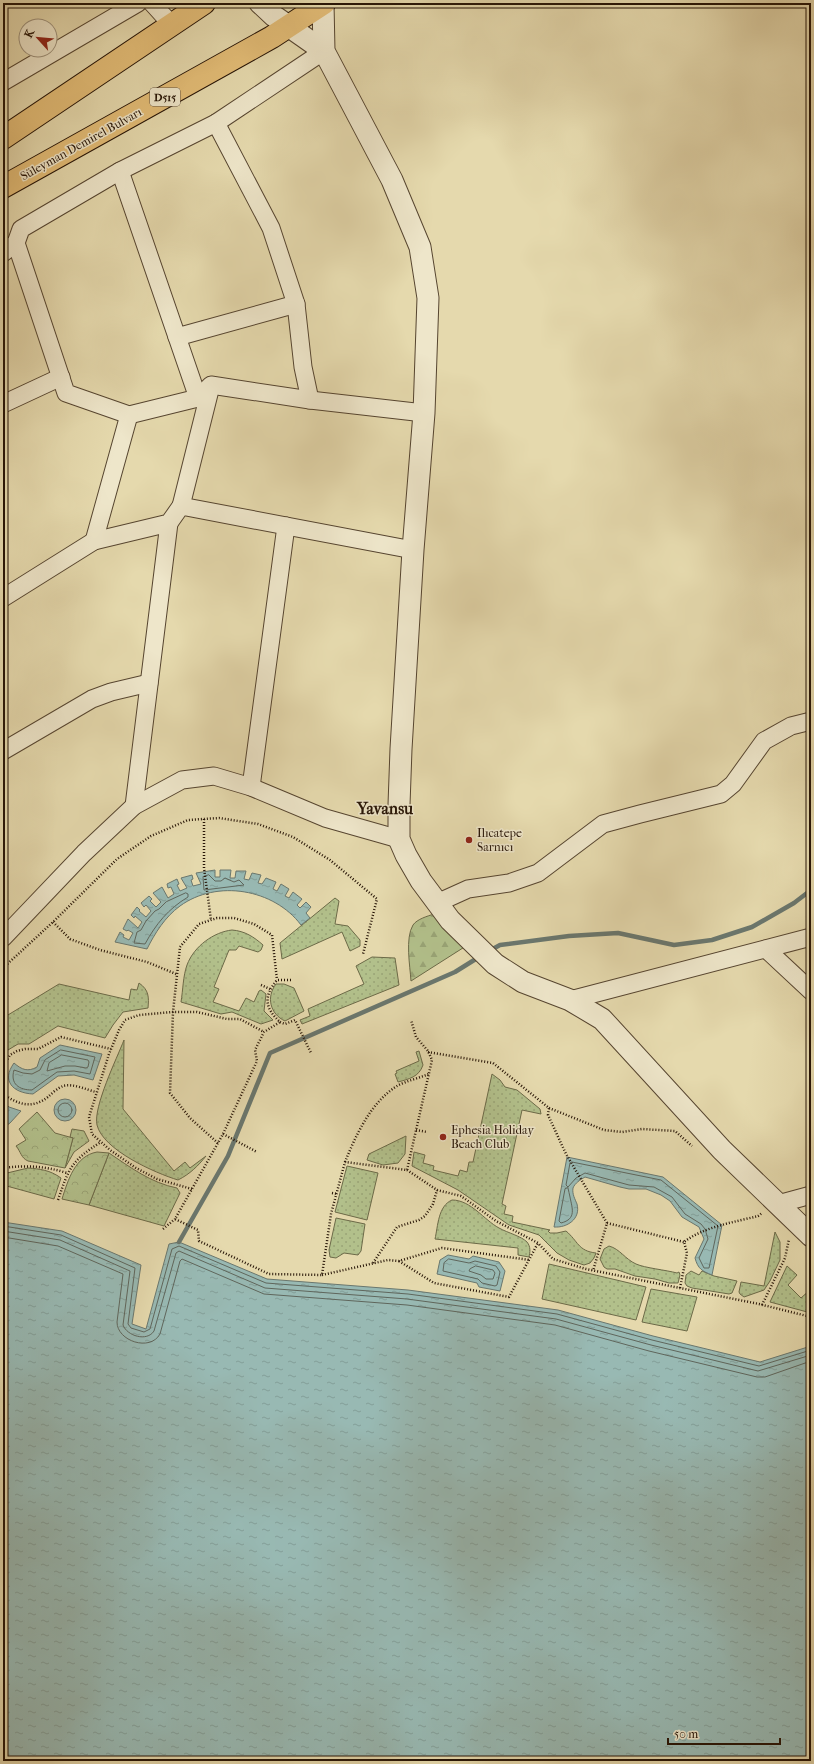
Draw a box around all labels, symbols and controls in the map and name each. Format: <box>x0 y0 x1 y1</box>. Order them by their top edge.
north arrow <box>18 18 58 58</box>
text: K <box>22 26 38 40</box>
road number: D515 <box>150 88 180 106</box>
street label: Süleyman Demirel Bulvarı <box>18 105 145 183</box>
district label: Yavansu <box>356 799 414 818</box>
place label: Ilıcatepe Sarnıcı <box>477 826 522 854</box>
marker: Ilıcatepe Sarnıcı <box>464 835 474 845</box>
place label: Ephesia Holiday Beach Club <box>451 1123 534 1151</box>
marker: Ephesia Holiday Beach Club <box>438 1132 448 1142</box>
scale bar <box>668 1720 780 1746</box>
text: 50 m <box>674 1727 698 1741</box>

